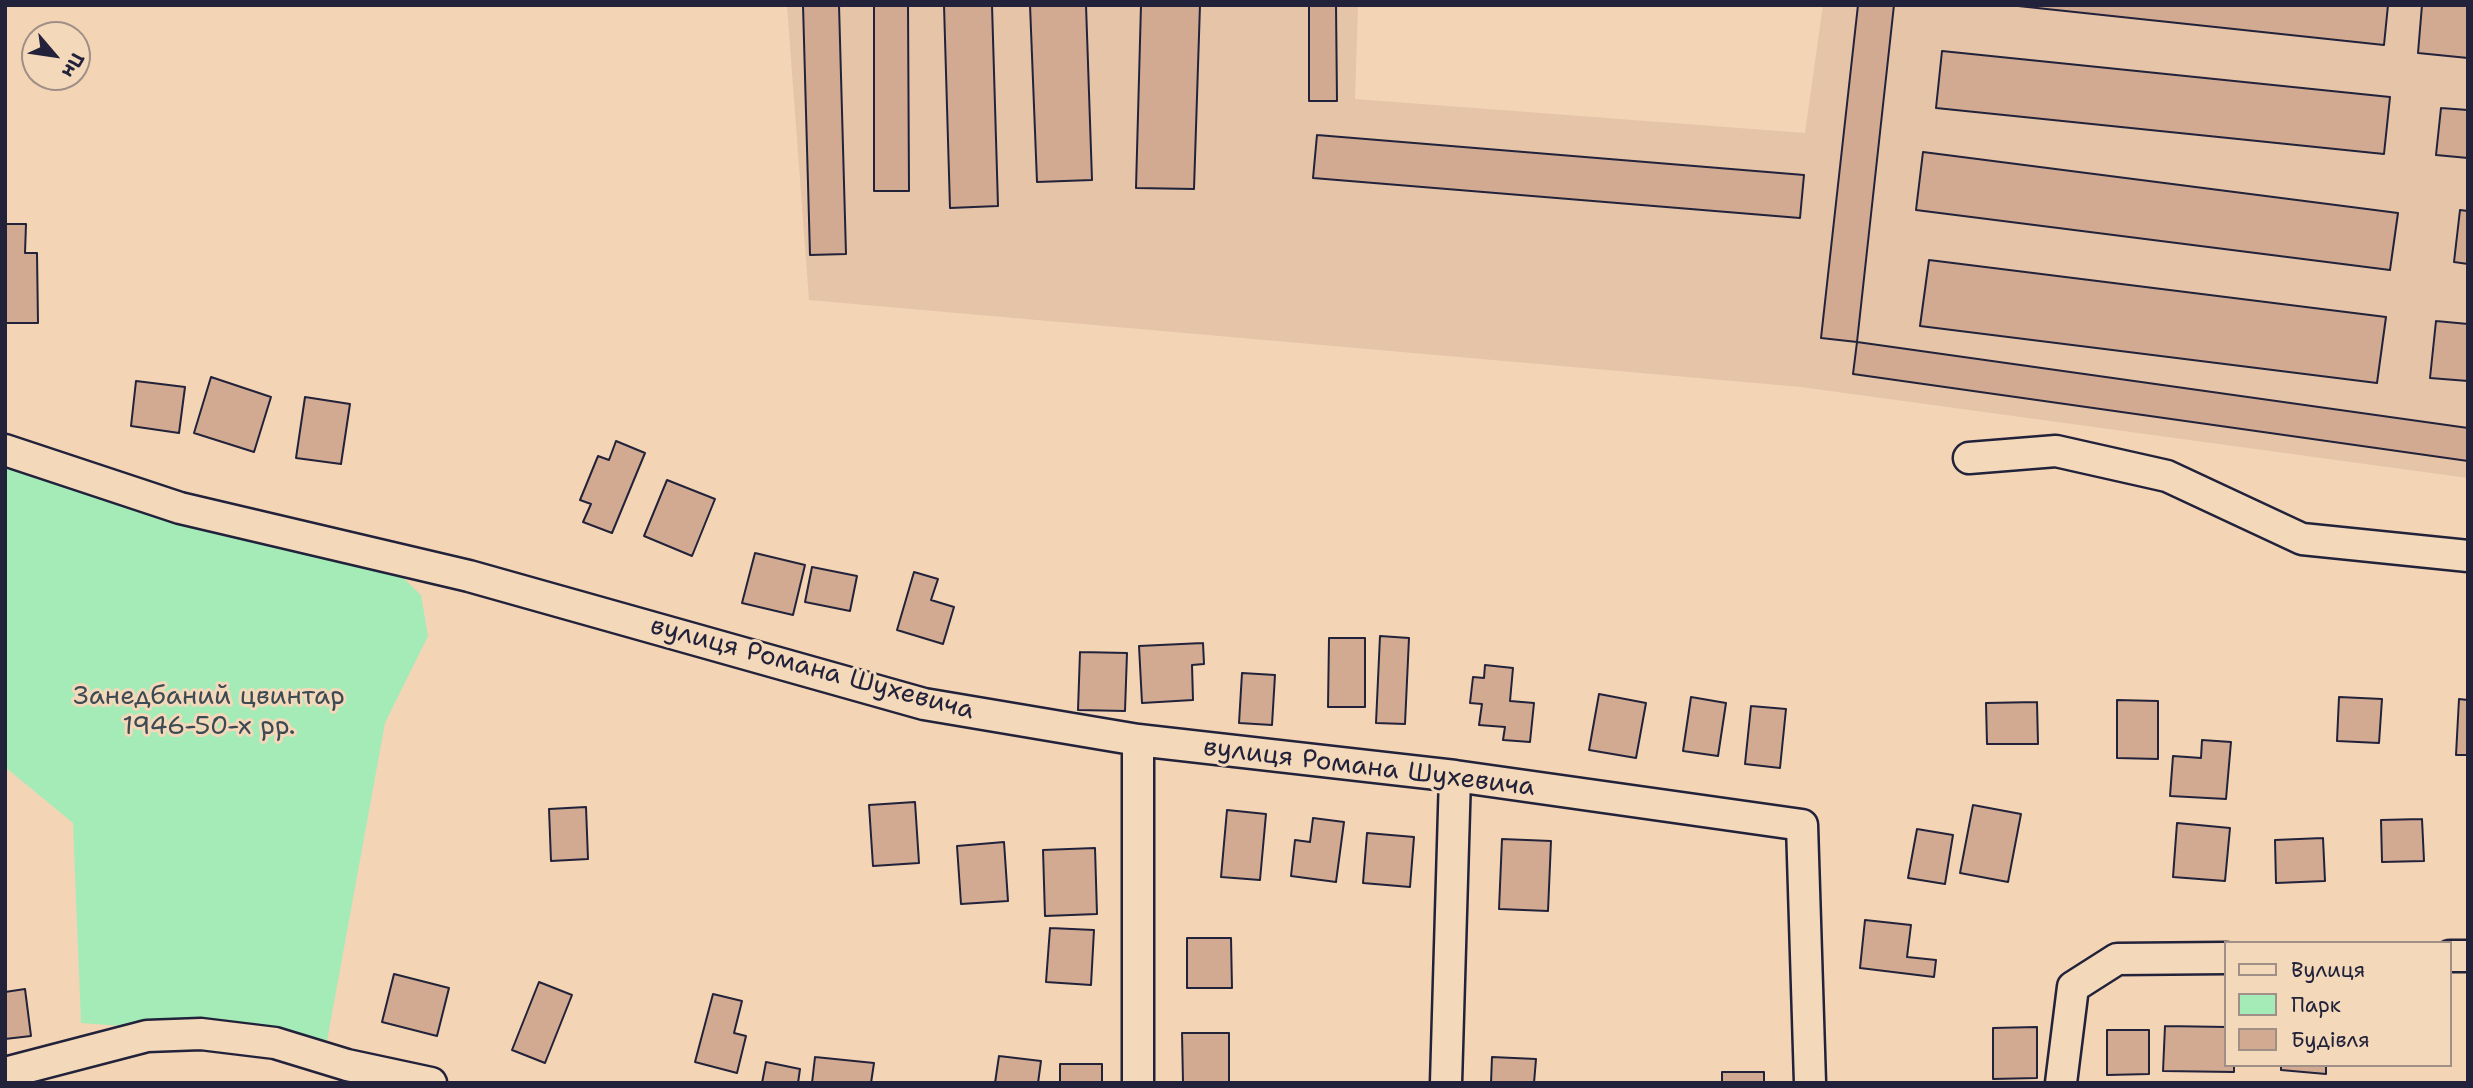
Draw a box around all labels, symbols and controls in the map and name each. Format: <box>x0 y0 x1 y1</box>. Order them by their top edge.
north arrow <box>21 21 91 91</box>
text: Пн <box>56 48 90 82</box>
street label: вулиця Романа Шухевича <box>647 611 977 727</box>
park label: Занедбаний цвинтар 1946-50-х рр. <box>73 681 345 742</box>
street label: вулиця Романа Шухевича <box>1201 732 1537 804</box>
legend <box>2224 941 2452 1067</box>
text: Вулиця <box>2291 956 2365 984</box>
text: Парк <box>2291 991 2341 1019</box>
text: Будівля <box>2291 1026 2370 1054</box>

